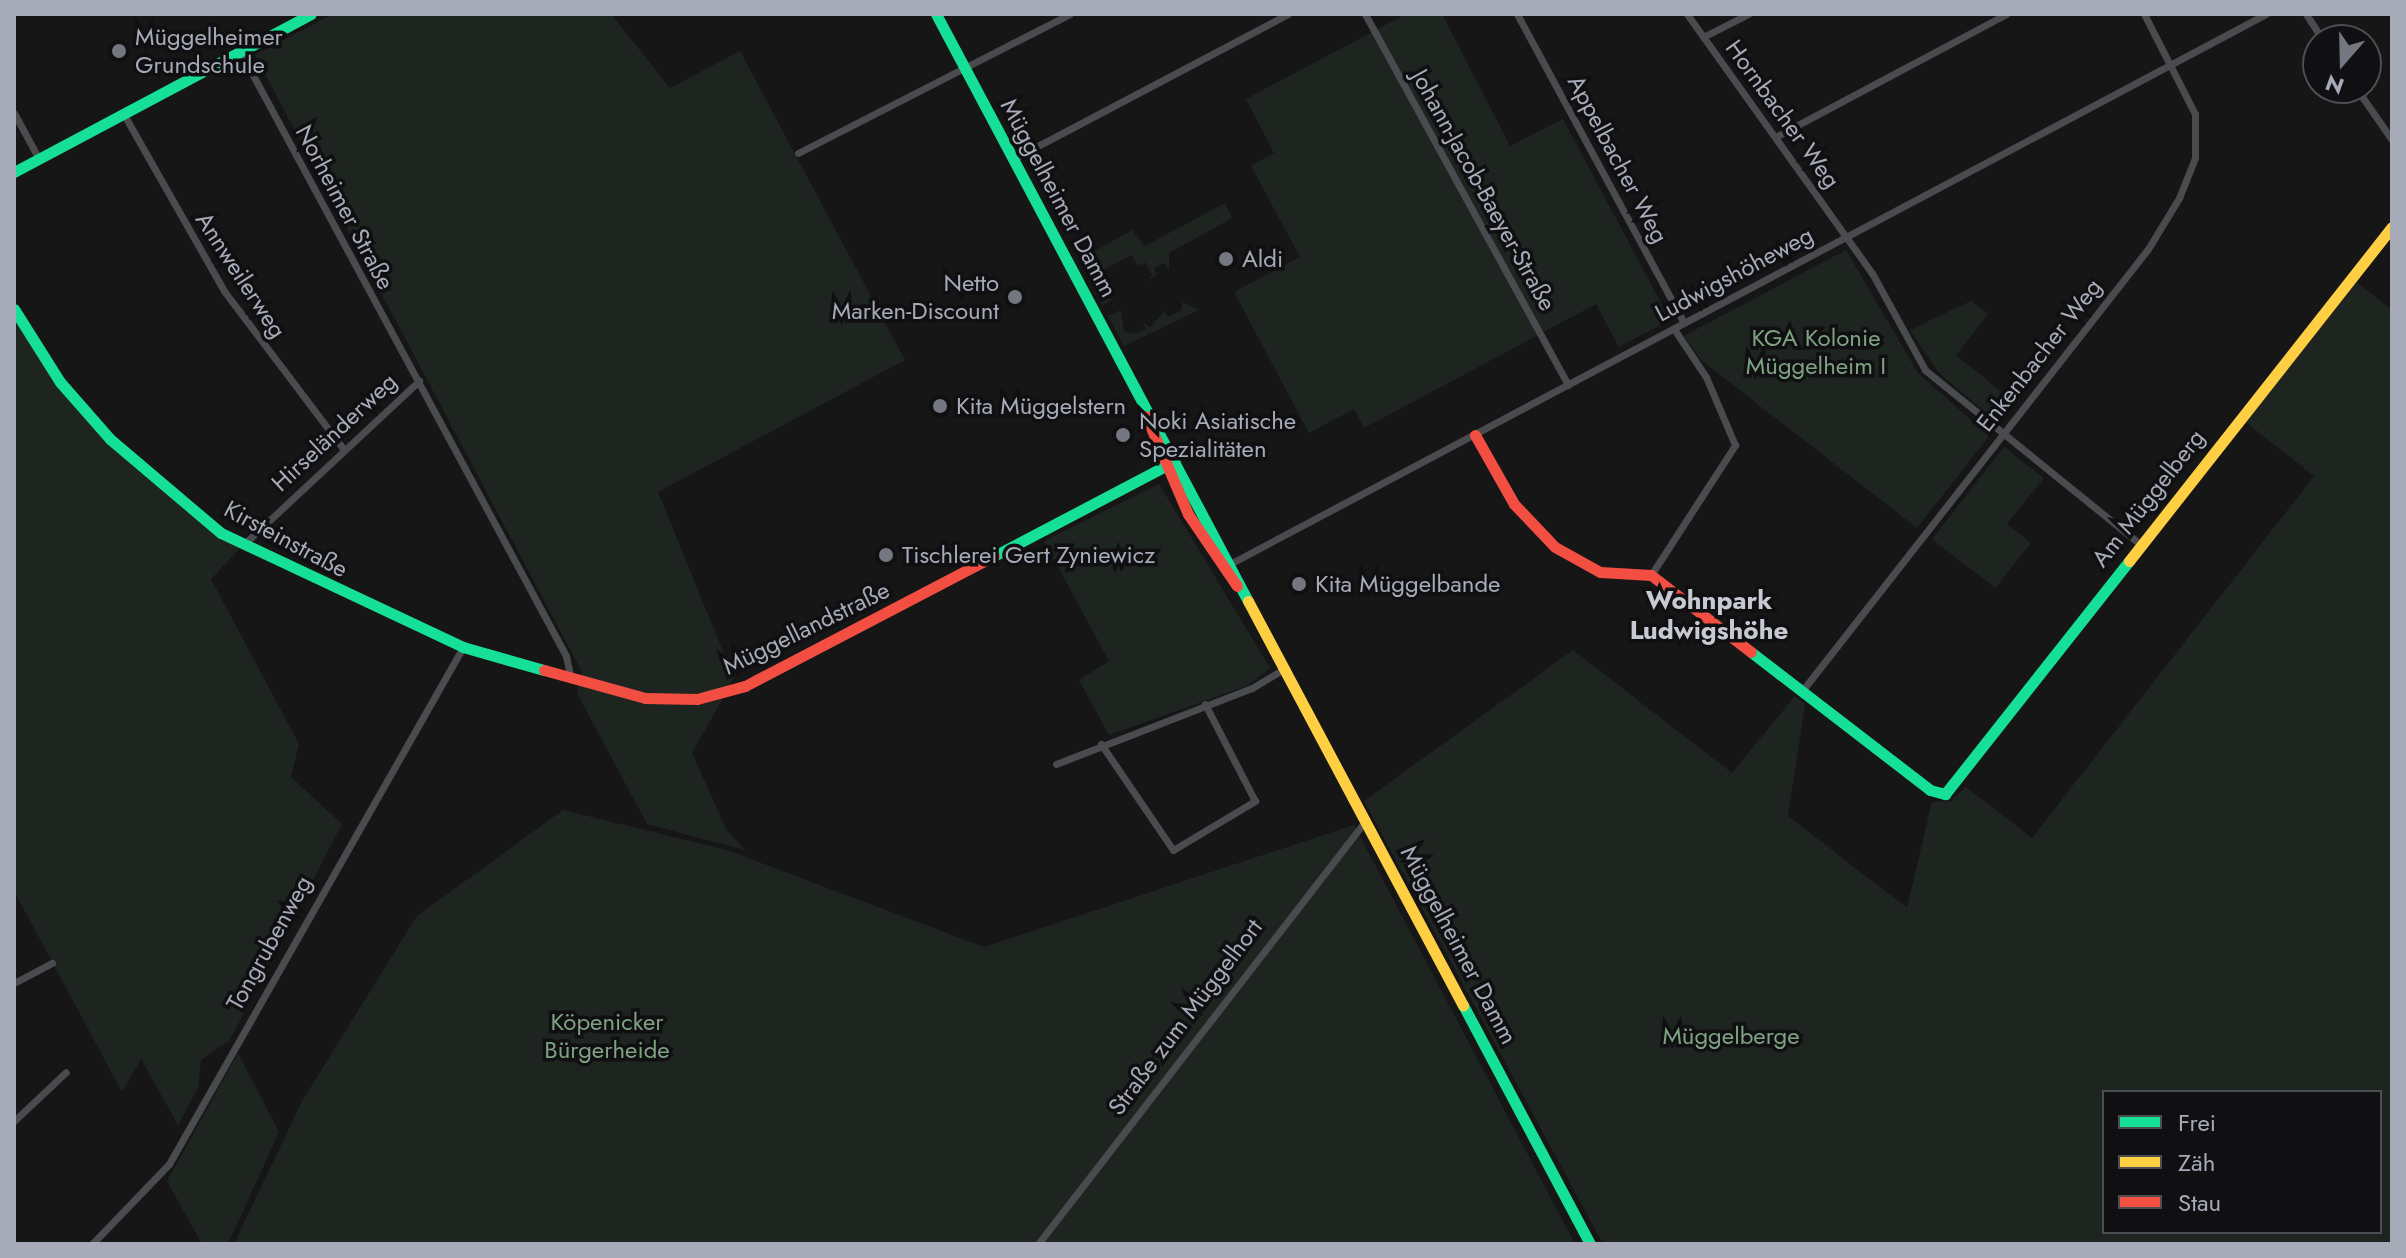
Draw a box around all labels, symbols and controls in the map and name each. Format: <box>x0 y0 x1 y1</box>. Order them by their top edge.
place label: Müggelheimer Grundschule <box>135 23 283 79</box>
north arrow <box>2302 24 2382 104</box>
street label: Hornbacher Weg <box>1720 34 1846 194</box>
marker: Müggelheimer Grundschule <box>110 42 128 60</box>
street label: Johann-Jacob-Baeyer-Straße <box>1406 64 1562 316</box>
text: N <box>2321 67 2348 103</box>
street label: Appelbacher Weg <box>1562 70 1674 248</box>
street label: Müggelheimer Damm <box>995 94 1123 302</box>
street label: Norheimer Straße <box>290 120 400 294</box>
street label: Annweilerweg <box>190 207 292 343</box>
street label: Ludwigshöheweg <box>1650 220 1818 328</box>
place label: Aldi <box>1242 245 1283 273</box>
marker: Aldi <box>1217 250 1235 268</box>
place label: Netto Marken-Discount <box>832 269 999 325</box>
street label: Enkenbacher Weg <box>1970 273 2108 437</box>
marker: Netto Marken-Discount <box>1006 288 1024 306</box>
park label: KGA Kolonie Müggelheim I <box>1746 324 1886 380</box>
street label: Hirseländerweg <box>266 367 402 497</box>
place label: Kita Müggelstern <box>956 392 1126 420</box>
marker: Kita Müggelstern <box>931 397 949 415</box>
place label: Noki Asiatische Spezialitäten <box>1139 407 1296 463</box>
street label: Am Müggelberg <box>2085 423 2211 573</box>
marker: Noki Asiatische Spezialitäten <box>1114 426 1132 444</box>
street label: Kirsteinstraße <box>219 494 353 584</box>
place label: Tischlerei Gert Zyniewicz <box>902 541 1155 569</box>
marker: Tischlerei Gert Zyniewicz <box>877 546 895 564</box>
place label: Kita Müggelbande <box>1315 570 1500 598</box>
street label: Müggellandstraße <box>718 575 894 681</box>
marker: Kita Müggelbande <box>1290 575 1308 593</box>
district label: Wohnpark Ludwigshöhe <box>1630 585 1788 646</box>
street label: Müggelheimer Damm <box>1395 841 1523 1049</box>
street label: Tongrubenweg <box>220 871 318 1015</box>
street label: Straße zum Müggelhort <box>1102 913 1268 1121</box>
park label: Köpenicker Bürgerheide <box>544 1008 670 1064</box>
park label: Müggelberge <box>1662 1022 1800 1050</box>
legend <box>2102 1090 2382 1234</box>
text: Frei <box>2178 1105 2216 1140</box>
text: Zäh <box>2178 1145 2215 1180</box>
text: Stau <box>2178 1185 2221 1220</box>

